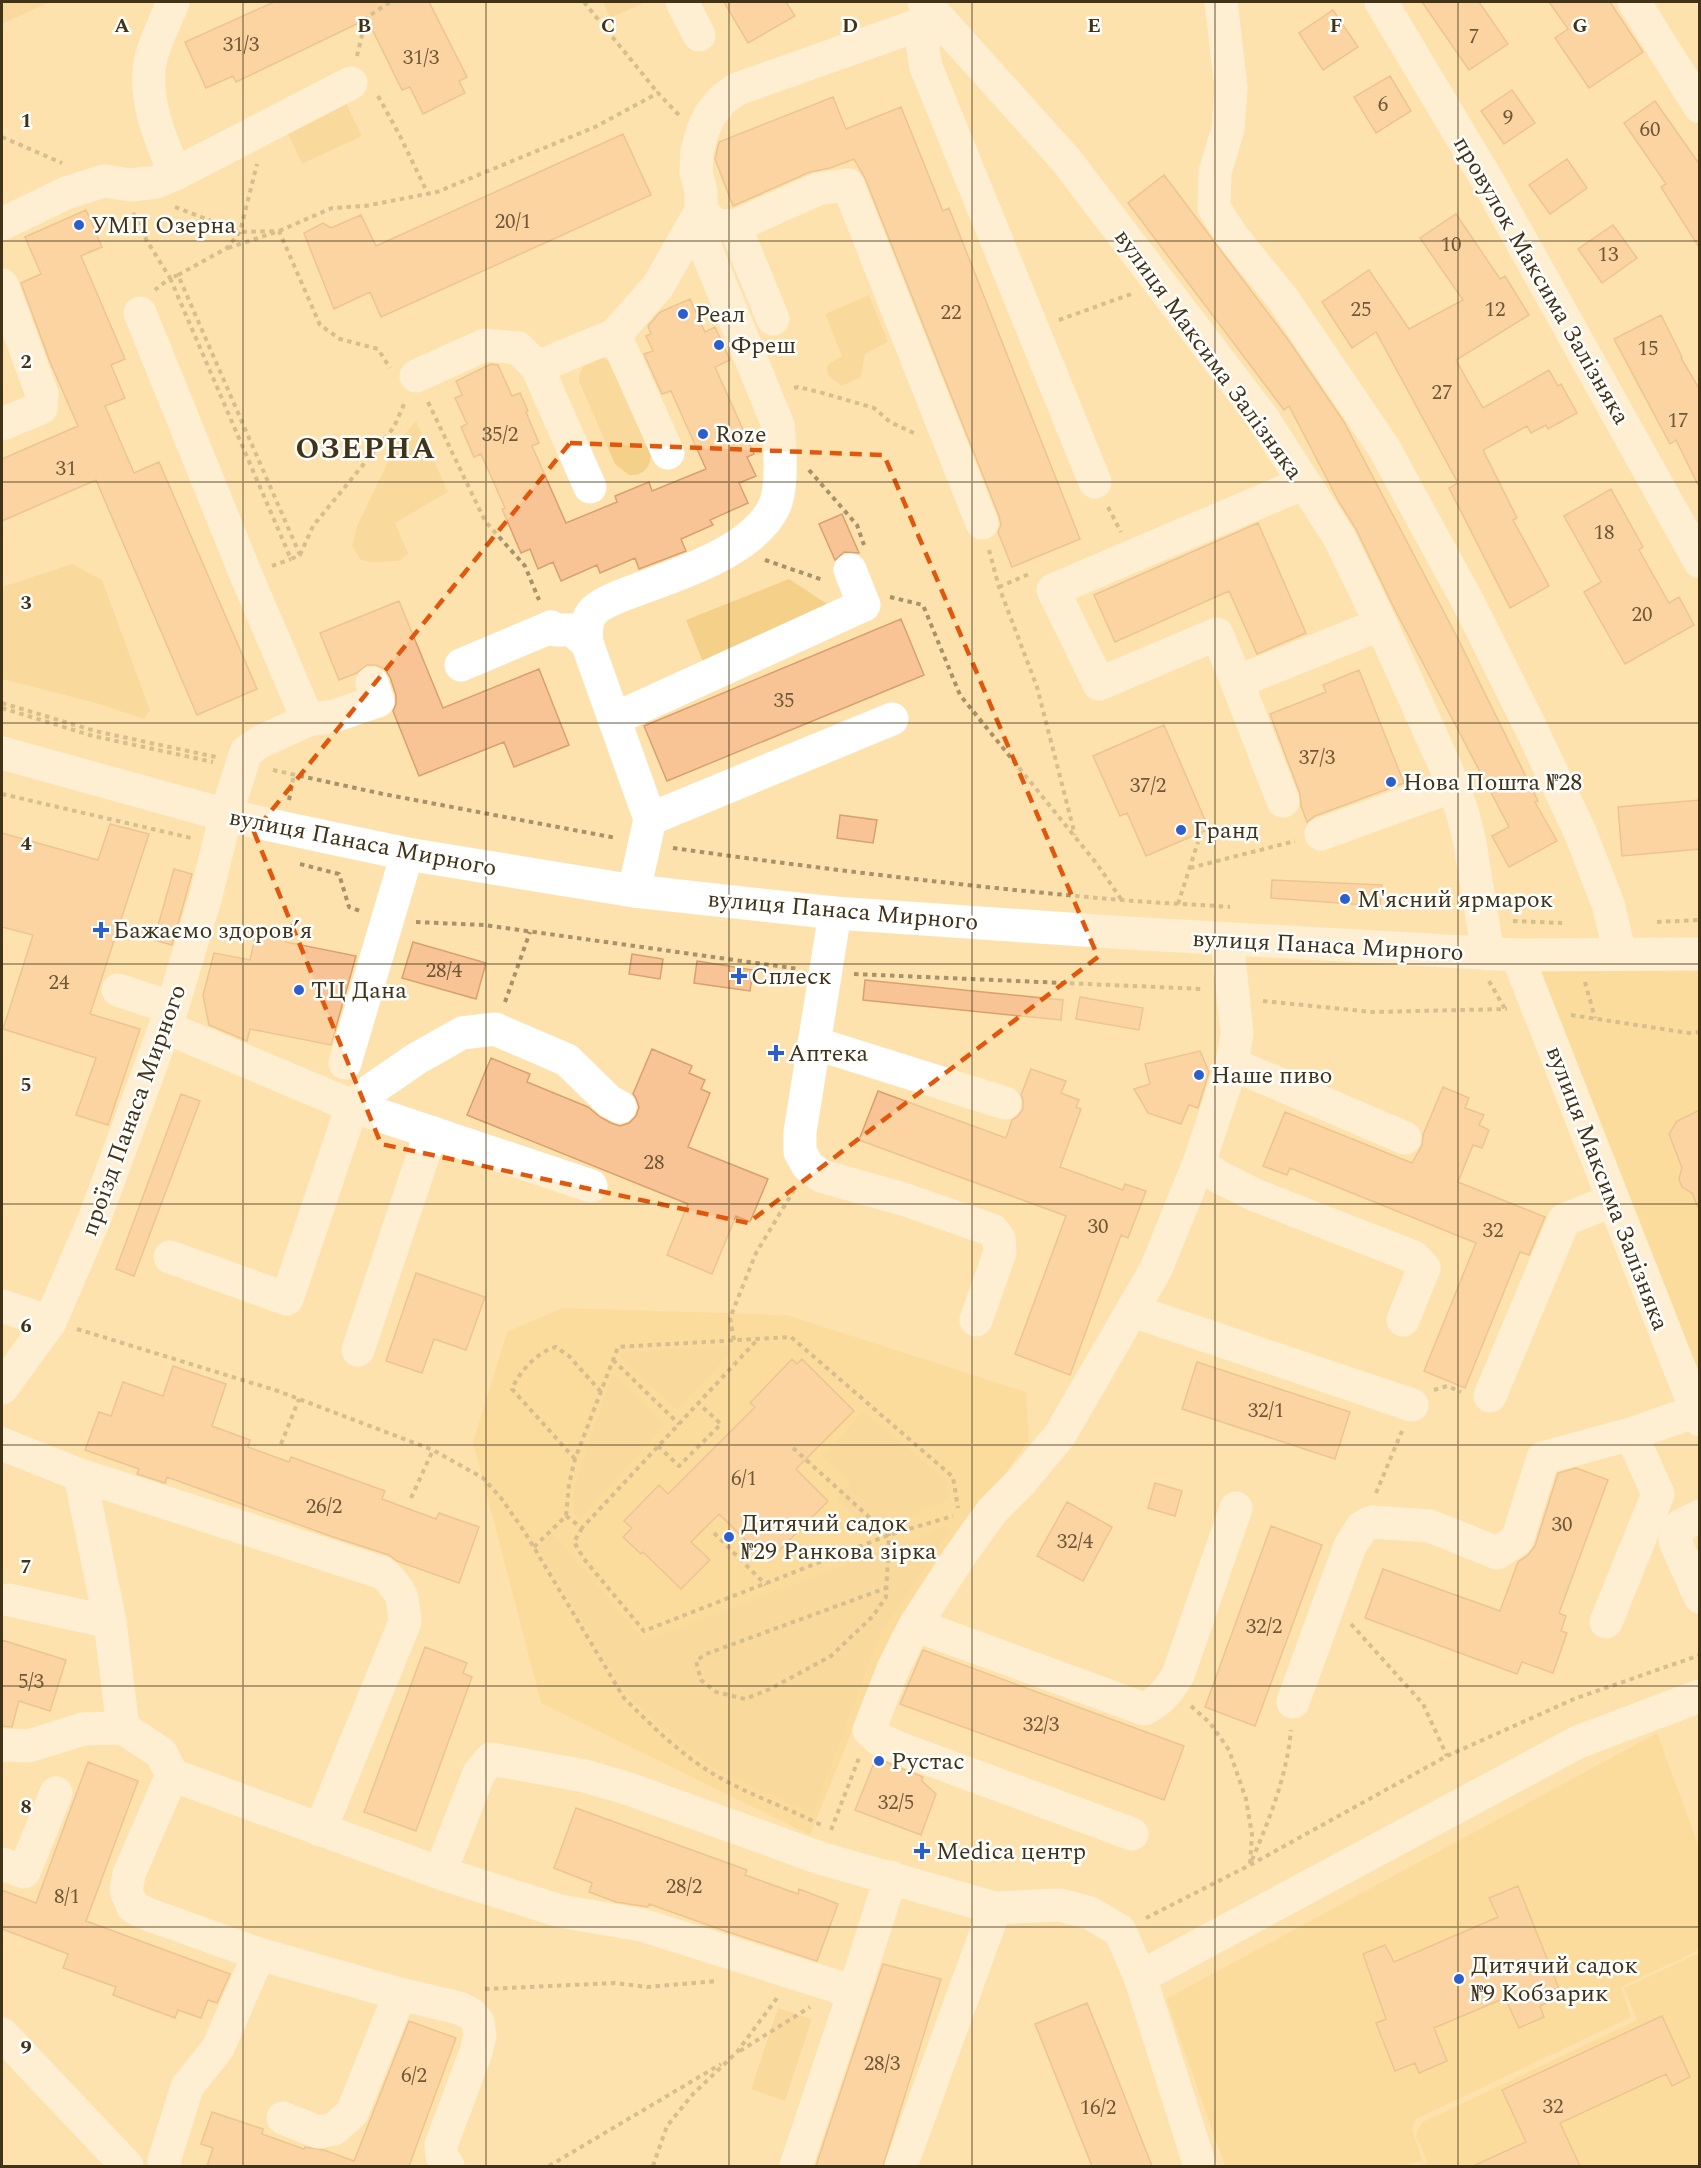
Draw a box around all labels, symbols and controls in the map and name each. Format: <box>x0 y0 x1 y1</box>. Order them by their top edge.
text: A <box>114 11 130 41</box>
text: B <box>357 11 371 41</box>
text: C <box>601 11 615 41</box>
text: D <box>842 11 858 41</box>
text: E <box>1087 11 1101 41</box>
text: F <box>1330 11 1342 41</box>
text: G <box>1572 11 1588 41</box>
house number: 7 <box>1469 21 1479 53</box>
house number: 31/3 <box>223 29 260 61</box>
house number: 31/3 <box>403 42 440 74</box>
house number: 6 <box>1378 89 1388 121</box>
house number: 9 <box>1503 102 1513 134</box>
text: 1 <box>20 106 32 136</box>
house number: 60 <box>1640 114 1661 146</box>
street label: провулок Максима Залізняка <box>1444 129 1639 432</box>
house number: 20/1 <box>495 206 531 238</box>
place label: УМП Озерна <box>91 208 237 244</box>
marker: УМП Озерна <box>72 218 86 232</box>
street label: вулиця Максима Залізняка <box>1105 222 1312 488</box>
house number: 10 <box>1441 229 1462 261</box>
house number: 13 <box>1598 239 1619 271</box>
house number: 25 <box>1351 294 1372 326</box>
house number: 12 <box>1485 294 1506 326</box>
place label: Реал <box>695 297 745 333</box>
house number: 22 <box>941 297 962 329</box>
marker: Реал <box>676 307 690 321</box>
place label: Фреш <box>731 328 796 364</box>
house number: 15 <box>1638 333 1659 365</box>
marker: Фреш <box>712 338 726 352</box>
text: 2 <box>20 347 32 377</box>
house number: 27 <box>1432 377 1453 409</box>
house number: 17 <box>1668 405 1689 437</box>
place label: Roze <box>715 417 767 453</box>
house number: 35/2 <box>482 419 518 451</box>
district label: ОЗЕРНА <box>296 426 436 472</box>
marker: Roze <box>696 427 710 441</box>
house number: 31 <box>56 453 77 485</box>
house number: 18 <box>1594 517 1615 549</box>
text: 3 <box>20 588 32 618</box>
house number: 20 <box>1632 599 1653 631</box>
house number: 35 <box>774 685 795 717</box>
house number: 37/3 <box>1299 742 1336 774</box>
place label: Нова Пошта №28 <box>1403 765 1582 801</box>
house number: 37/2 <box>1130 770 1166 802</box>
marker: Нова Пошта №28 <box>1384 775 1398 789</box>
street label: вулиця Панаса Мирного <box>226 799 500 887</box>
place label: Гранд <box>1193 813 1259 849</box>
marker: Гранд <box>1174 823 1188 837</box>
text: 4 <box>20 829 32 859</box>
street label: вулиця Панаса Мирного <box>706 881 980 941</box>
place label: М'ясний ярмарок <box>1357 882 1553 918</box>
marker: М'ясний ярмарок <box>1338 892 1352 906</box>
place label: Бажаємо здоровʼя <box>113 913 312 949</box>
street label: вулиця Панаса Мирного <box>1191 921 1465 971</box>
marker: Бажаємо здоровʼя <box>94 923 108 937</box>
house number: 28/4 <box>426 955 463 987</box>
place label: Сплеск <box>751 959 832 995</box>
house number: 24 <box>49 967 70 999</box>
marker: Сплеск <box>732 969 746 983</box>
place label: ТЦ Дана <box>311 973 407 1009</box>
street label: проїзд Панаса Мирного <box>72 979 196 1241</box>
marker: ТЦ Дана <box>292 983 306 997</box>
place label: Аптека <box>788 1036 868 1072</box>
street label: вулиця Максима Залізняка <box>1536 1041 1678 1336</box>
marker: Аптека <box>769 1046 783 1060</box>
place label: Наше пиво <box>1211 1058 1332 1094</box>
marker: Наше пиво <box>1192 1068 1206 1082</box>
text: 5 <box>20 1070 32 1100</box>
house number: 28 <box>644 1147 665 1179</box>
house number: 30 <box>1088 1211 1109 1243</box>
house number: 32 <box>1483 1215 1504 1247</box>
text: 6 <box>20 1311 32 1341</box>
house number: 32/1 <box>1248 1395 1284 1427</box>
house number: 6/1 <box>731 1463 757 1495</box>
house number: 26/2 <box>306 1491 342 1523</box>
place label: Дитячий садок №29 Ранкова зірка <box>741 1506 937 1570</box>
house number: 30 <box>1552 1509 1573 1541</box>
house number: 32/4 <box>1057 1526 1094 1558</box>
marker: Дитячий садок №29 Ранкова зірка <box>722 1530 736 1544</box>
text: 7 <box>20 1552 32 1582</box>
house number: 32/2 <box>1246 1611 1282 1643</box>
house number: 5/3 <box>18 1666 45 1698</box>
house number: 32/3 <box>1023 1709 1060 1741</box>
place label: Рустас <box>891 1744 965 1780</box>
marker: Рустас <box>872 1754 886 1768</box>
house number: 32/5 <box>878 1787 914 1819</box>
text: 8 <box>20 1792 32 1822</box>
place label: Medica центр <box>936 1834 1086 1870</box>
marker: Medica центр <box>913 1842 931 1860</box>
house number: 28/2 <box>666 1871 702 1903</box>
house number: 8/1 <box>54 1881 80 1913</box>
place label: Дитячий садок №9 Кобзарик <box>1471 1948 1638 2012</box>
marker: Дитячий садок №9 Кобзарик <box>1452 1972 1466 1986</box>
text: 9 <box>20 2033 32 2063</box>
house number: 28/3 <box>864 2048 901 2080</box>
house number: 6/2 <box>401 2060 427 2092</box>
house number: 32 <box>1543 2091 1564 2123</box>
house number: 16/2 <box>1080 2092 1116 2124</box>

